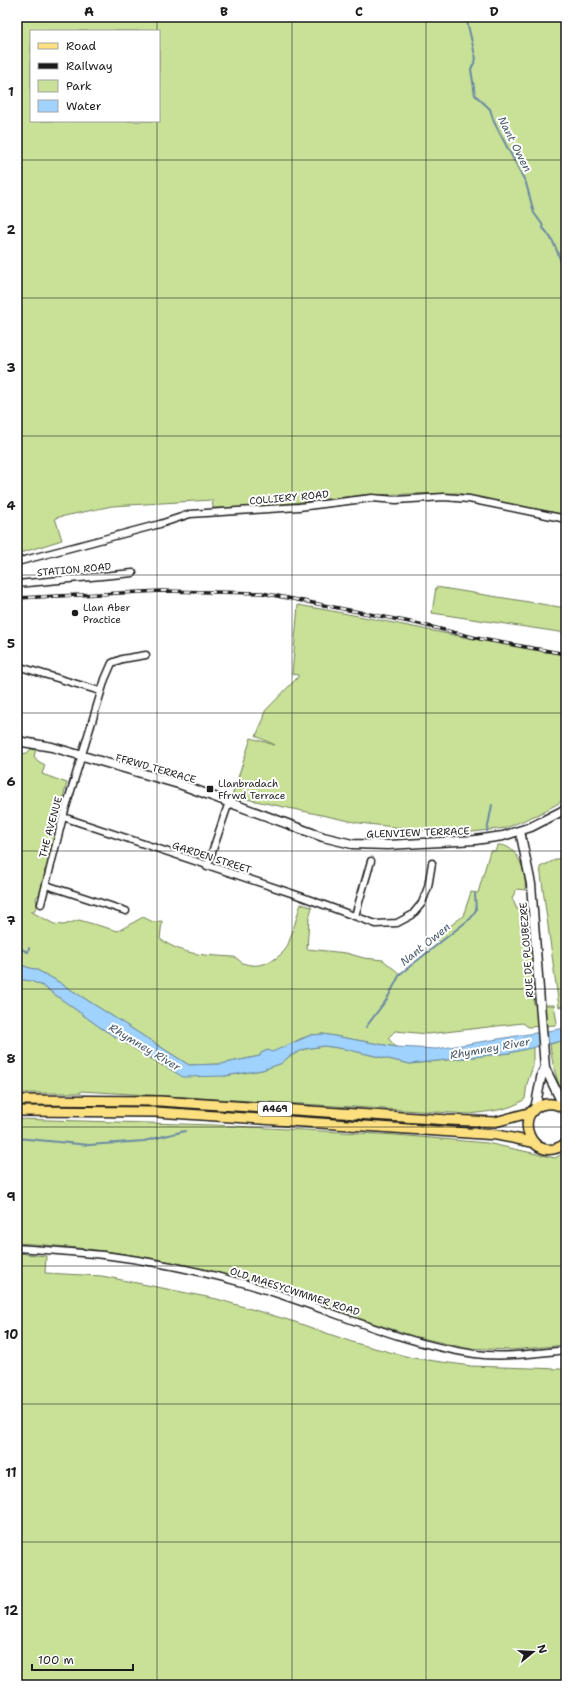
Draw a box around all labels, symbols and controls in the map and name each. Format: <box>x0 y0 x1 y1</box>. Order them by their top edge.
text: A <box>84 3 94 20</box>
text: B <box>220 3 228 20</box>
text: C <box>355 3 363 20</box>
text: D <box>489 3 499 20</box>
legend <box>30 30 160 122</box>
text: Road <box>66 38 97 54</box>
text: Railway <box>66 58 113 74</box>
text: Park <box>66 78 92 94</box>
text: 1 <box>8 83 14 100</box>
text: Water <box>66 98 102 114</box>
water label: Nant Owen <box>494 114 535 175</box>
text: 2 <box>6 221 16 238</box>
text: 3 <box>6 359 16 376</box>
street label: COLLIERY ROAD <box>249 488 330 507</box>
text: 4 <box>6 497 16 514</box>
street label: STATION ROAD <box>36 560 112 579</box>
place label: Llan Aber Practice <box>83 601 131 626</box>
marker: Llan Aber Practice <box>70 608 80 618</box>
text: 5 <box>7 635 15 652</box>
street label: FFRWD TERRACE <box>114 751 197 786</box>
text: 6 <box>6 773 16 790</box>
place label: Llanbradach Ffrwd Terrace <box>218 777 286 802</box>
marker: Llanbradach Ffrwd Terrace <box>205 784 215 794</box>
street label: THE AVENUE <box>36 795 65 859</box>
street label: GLENVIEW TERRACE <box>366 824 470 841</box>
street label: GARDEN STREET <box>171 839 253 876</box>
street label: RUE DE PLOUBEZRE <box>517 902 536 998</box>
text: 7 <box>6 912 16 929</box>
water label: Nant Owen <box>397 919 454 969</box>
water label: Rhymney River <box>106 1020 184 1075</box>
water label: Rhymney River <box>449 1034 532 1063</box>
text: 8 <box>6 1050 16 1067</box>
road number: A469 <box>258 1102 292 1116</box>
text: 9 <box>6 1188 16 1205</box>
street label: OLD MAESYCWMMER ROAD <box>228 1264 362 1319</box>
text: 10 <box>4 1326 18 1343</box>
text: 11 <box>5 1464 17 1481</box>
text: 12 <box>4 1602 18 1619</box>
north arrow <box>513 1632 553 1672</box>
text: N <box>534 1643 551 1656</box>
scale bar <box>32 1646 133 1672</box>
text: 100 m <box>38 1652 74 1668</box>

